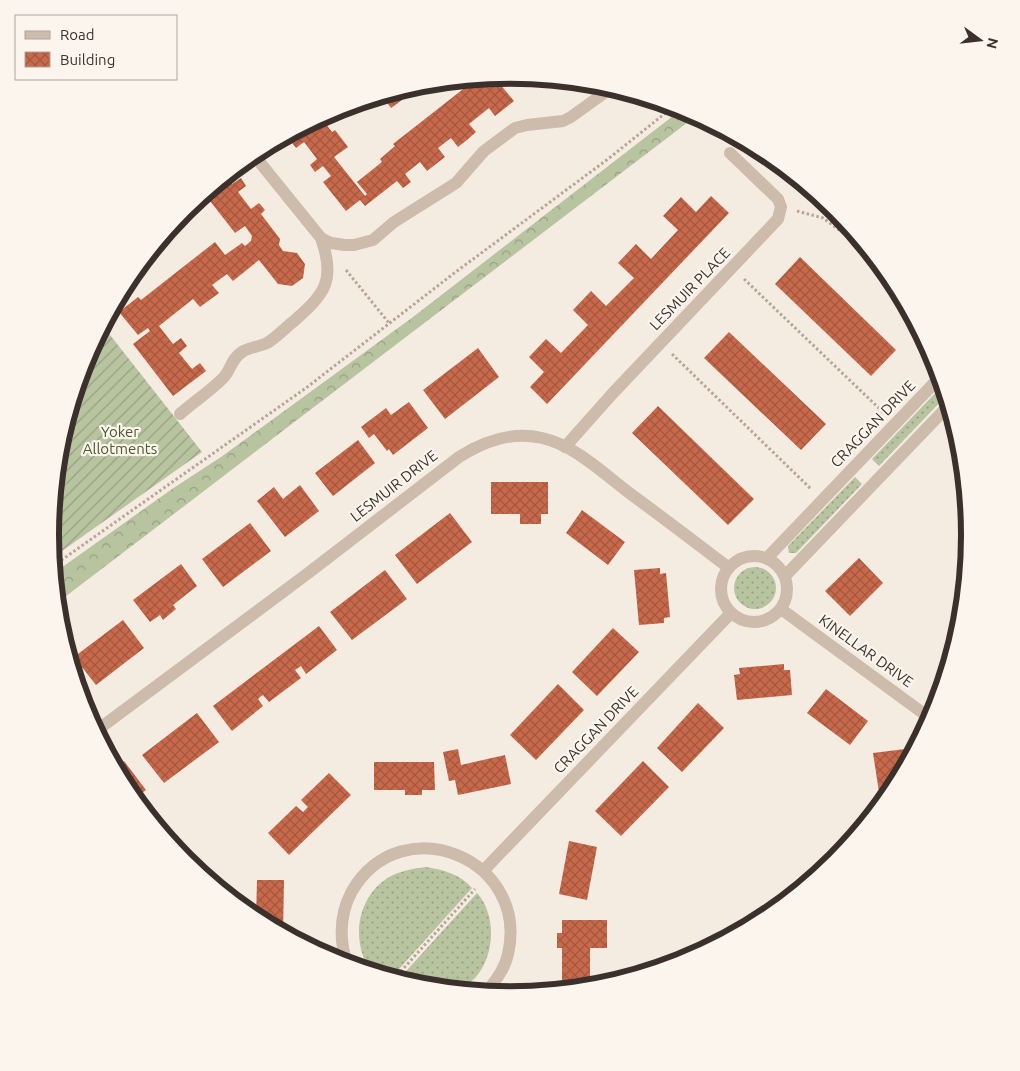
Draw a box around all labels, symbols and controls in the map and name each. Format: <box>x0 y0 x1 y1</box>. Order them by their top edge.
legend <box>15 15 178 80</box>
north arrow <box>955 15 1005 65</box>
text: Road <box>60 26 95 43</box>
text: N <box>983 36 1002 50</box>
text: Building <box>60 51 115 68</box>
street label: LESMUIR PLACE <box>646 244 733 333</box>
street label: CRAGGAN DRIVE <box>827 377 918 471</box>
park label: Yoker Allotments <box>83 423 157 457</box>
street label: LESMUIR DRIVE <box>347 446 441 525</box>
street label: KINELLAR DRIVE <box>816 611 917 690</box>
street label: CRAGGAN DRIVE <box>550 683 641 777</box>

